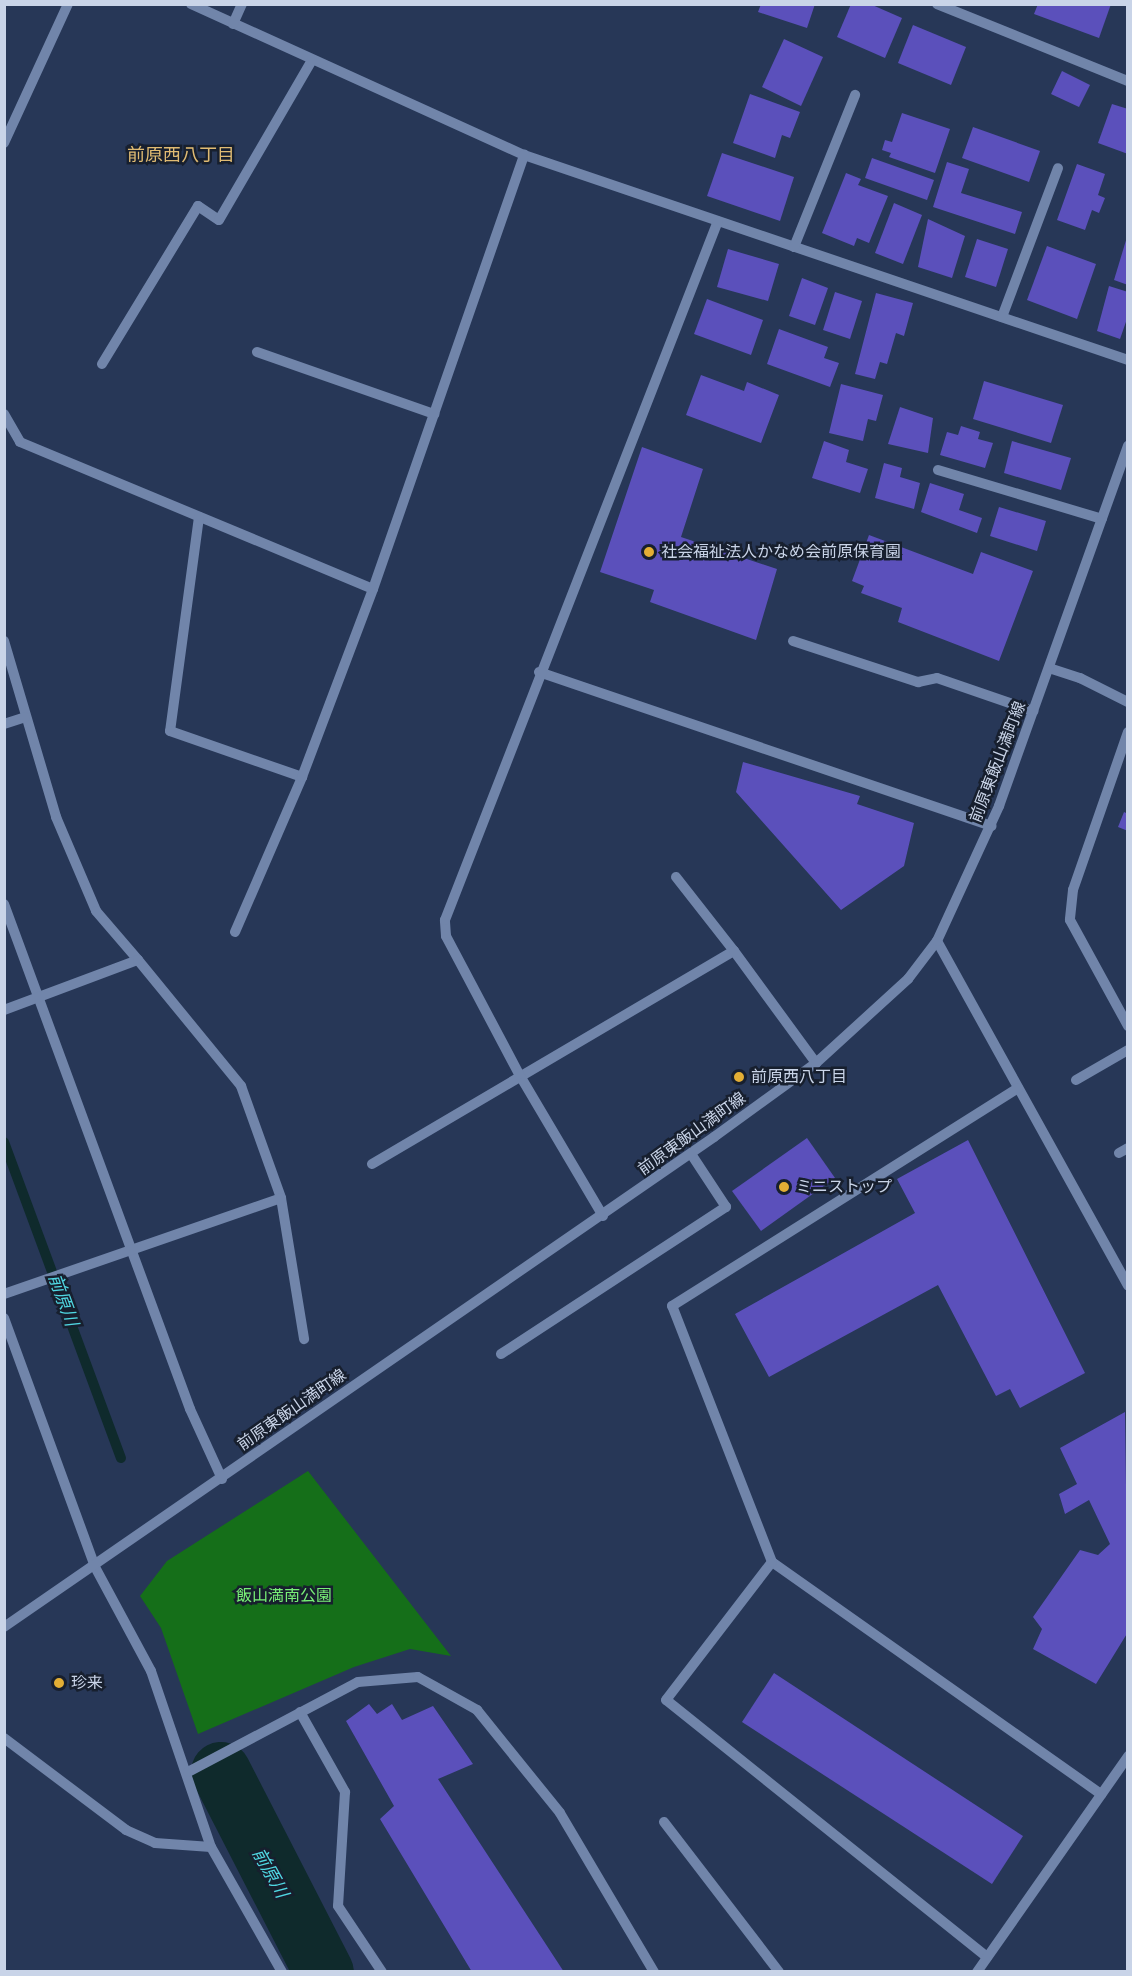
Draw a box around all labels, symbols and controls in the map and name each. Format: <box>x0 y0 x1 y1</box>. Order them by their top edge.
district label: 前原西八丁目 <box>127 144 235 166</box>
place label: 社会福祉法人かなめ会前原保育園 <box>661 542 901 562</box>
marker: 社会福祉法人かなめ会前原保育園 <box>642 545 656 559</box>
street label: 前原東飯山満町線 <box>966 699 1030 825</box>
place label: 前原西八丁目 <box>751 1067 847 1087</box>
marker: 前原西八丁目 <box>732 1070 746 1084</box>
street label: 前原東飯山満町線 <box>635 1089 749 1179</box>
place label: ミニストップ <box>796 1177 892 1197</box>
marker: ミニストップ <box>777 1180 791 1194</box>
water label: 前原川 <box>44 1271 82 1329</box>
street label: 前原東飯山満町線 <box>234 1365 350 1455</box>
park label: 飯山満南公園 <box>236 1586 332 1606</box>
place label: 珍来 <box>71 1673 103 1693</box>
marker: 珍来 <box>52 1676 66 1690</box>
water label: 前原川 <box>247 1844 293 1902</box>

